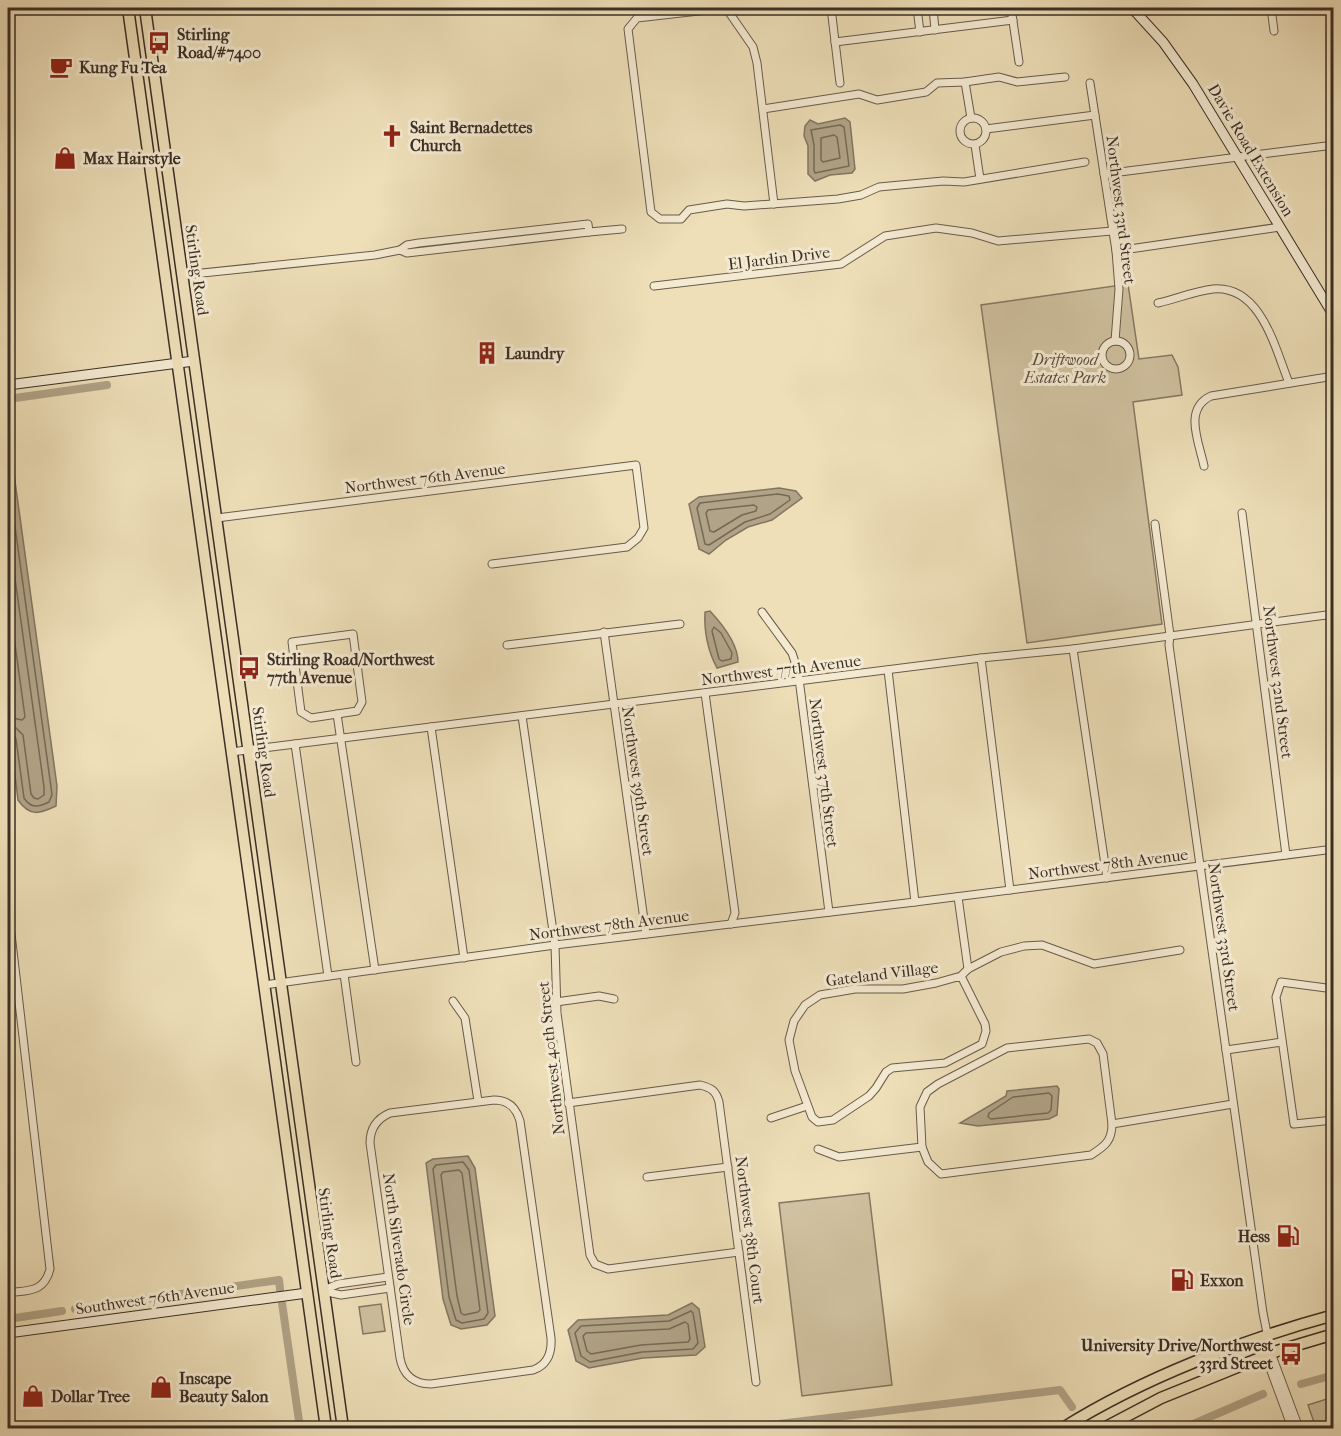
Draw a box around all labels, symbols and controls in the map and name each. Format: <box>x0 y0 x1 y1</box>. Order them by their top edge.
place label: Stirling Road/#7400 <box>177 25 261 63</box>
bus stop icon: Stirling Road/#7400 <box>146 30 172 56</box>
cafe icon: Kung Fu Tea <box>48 54 74 80</box>
place label: Kung Fu Tea <box>79 58 167 78</box>
street label: Davie Road Extension <box>1204 80 1298 220</box>
place label: Saint Bernadettes Church <box>410 118 532 155</box>
church icon: Saint Bernadettes Church <box>379 123 405 149</box>
street label: Northwest 33rd Street <box>1102 135 1140 286</box>
shop icon: Max Hairstyle <box>52 145 78 171</box>
place label: Max Hairstyle <box>82 149 181 169</box>
street label: Stirling Road <box>181 223 213 317</box>
street label: El Jardin Drive <box>727 242 831 274</box>
building icon: Laundry <box>474 340 500 366</box>
place label: Laundry <box>505 344 566 364</box>
park label: Driftwood Estates Park <box>1023 350 1106 387</box>
street label: Northwest 76th Avenue <box>344 459 507 497</box>
street label: Northwest 32nd Street <box>1259 604 1297 760</box>
place label: Stirling Road/Northwest 77th Avenue <box>266 650 435 687</box>
street label: Northwest 77th Avenue <box>700 651 862 689</box>
bus stop icon: Stirling Road/Northwest 77th Avenue <box>236 655 262 681</box>
street label: Northwest 37th Street <box>805 697 843 849</box>
street label: Stirling Road <box>248 705 280 799</box>
street label: Northwest 39th Street <box>618 705 658 857</box>
street label: Northwest 78th Avenue <box>1027 845 1189 883</box>
street label: Northwest 33rd Street <box>1204 862 1244 1013</box>
street label: Northwest 78th Avenue <box>528 906 690 944</box>
street label: Gateland Village <box>825 958 939 990</box>
street label: Northwest 40th Street <box>533 980 569 1136</box>
street label: Northwest 38th Court <box>732 1155 769 1305</box>
street label: North Silverado Circle <box>379 1172 419 1326</box>
street label: Stirling Road <box>314 1186 346 1280</box>
fuel station icon: Hess <box>1275 1223 1301 1249</box>
place label: Hess <box>1238 1227 1270 1246</box>
fuel station icon: Exxon <box>1169 1267 1195 1293</box>
place label: Exxon <box>1200 1271 1244 1290</box>
street label: Southwest 76th Avenue <box>74 1277 236 1319</box>
place label: University Drive/Northwest 33rd Street <box>1080 1336 1273 1374</box>
bus stop icon: University Drive/Northwest 33rd Street <box>1278 1341 1304 1367</box>
place label: Inscape Beauty Salon <box>179 1369 269 1407</box>
shop icon: Inscape Beauty Salon <box>148 1374 174 1400</box>
shop icon: Dollar Tree <box>20 1383 46 1409</box>
place label: Dollar Tree <box>51 1387 130 1406</box>

